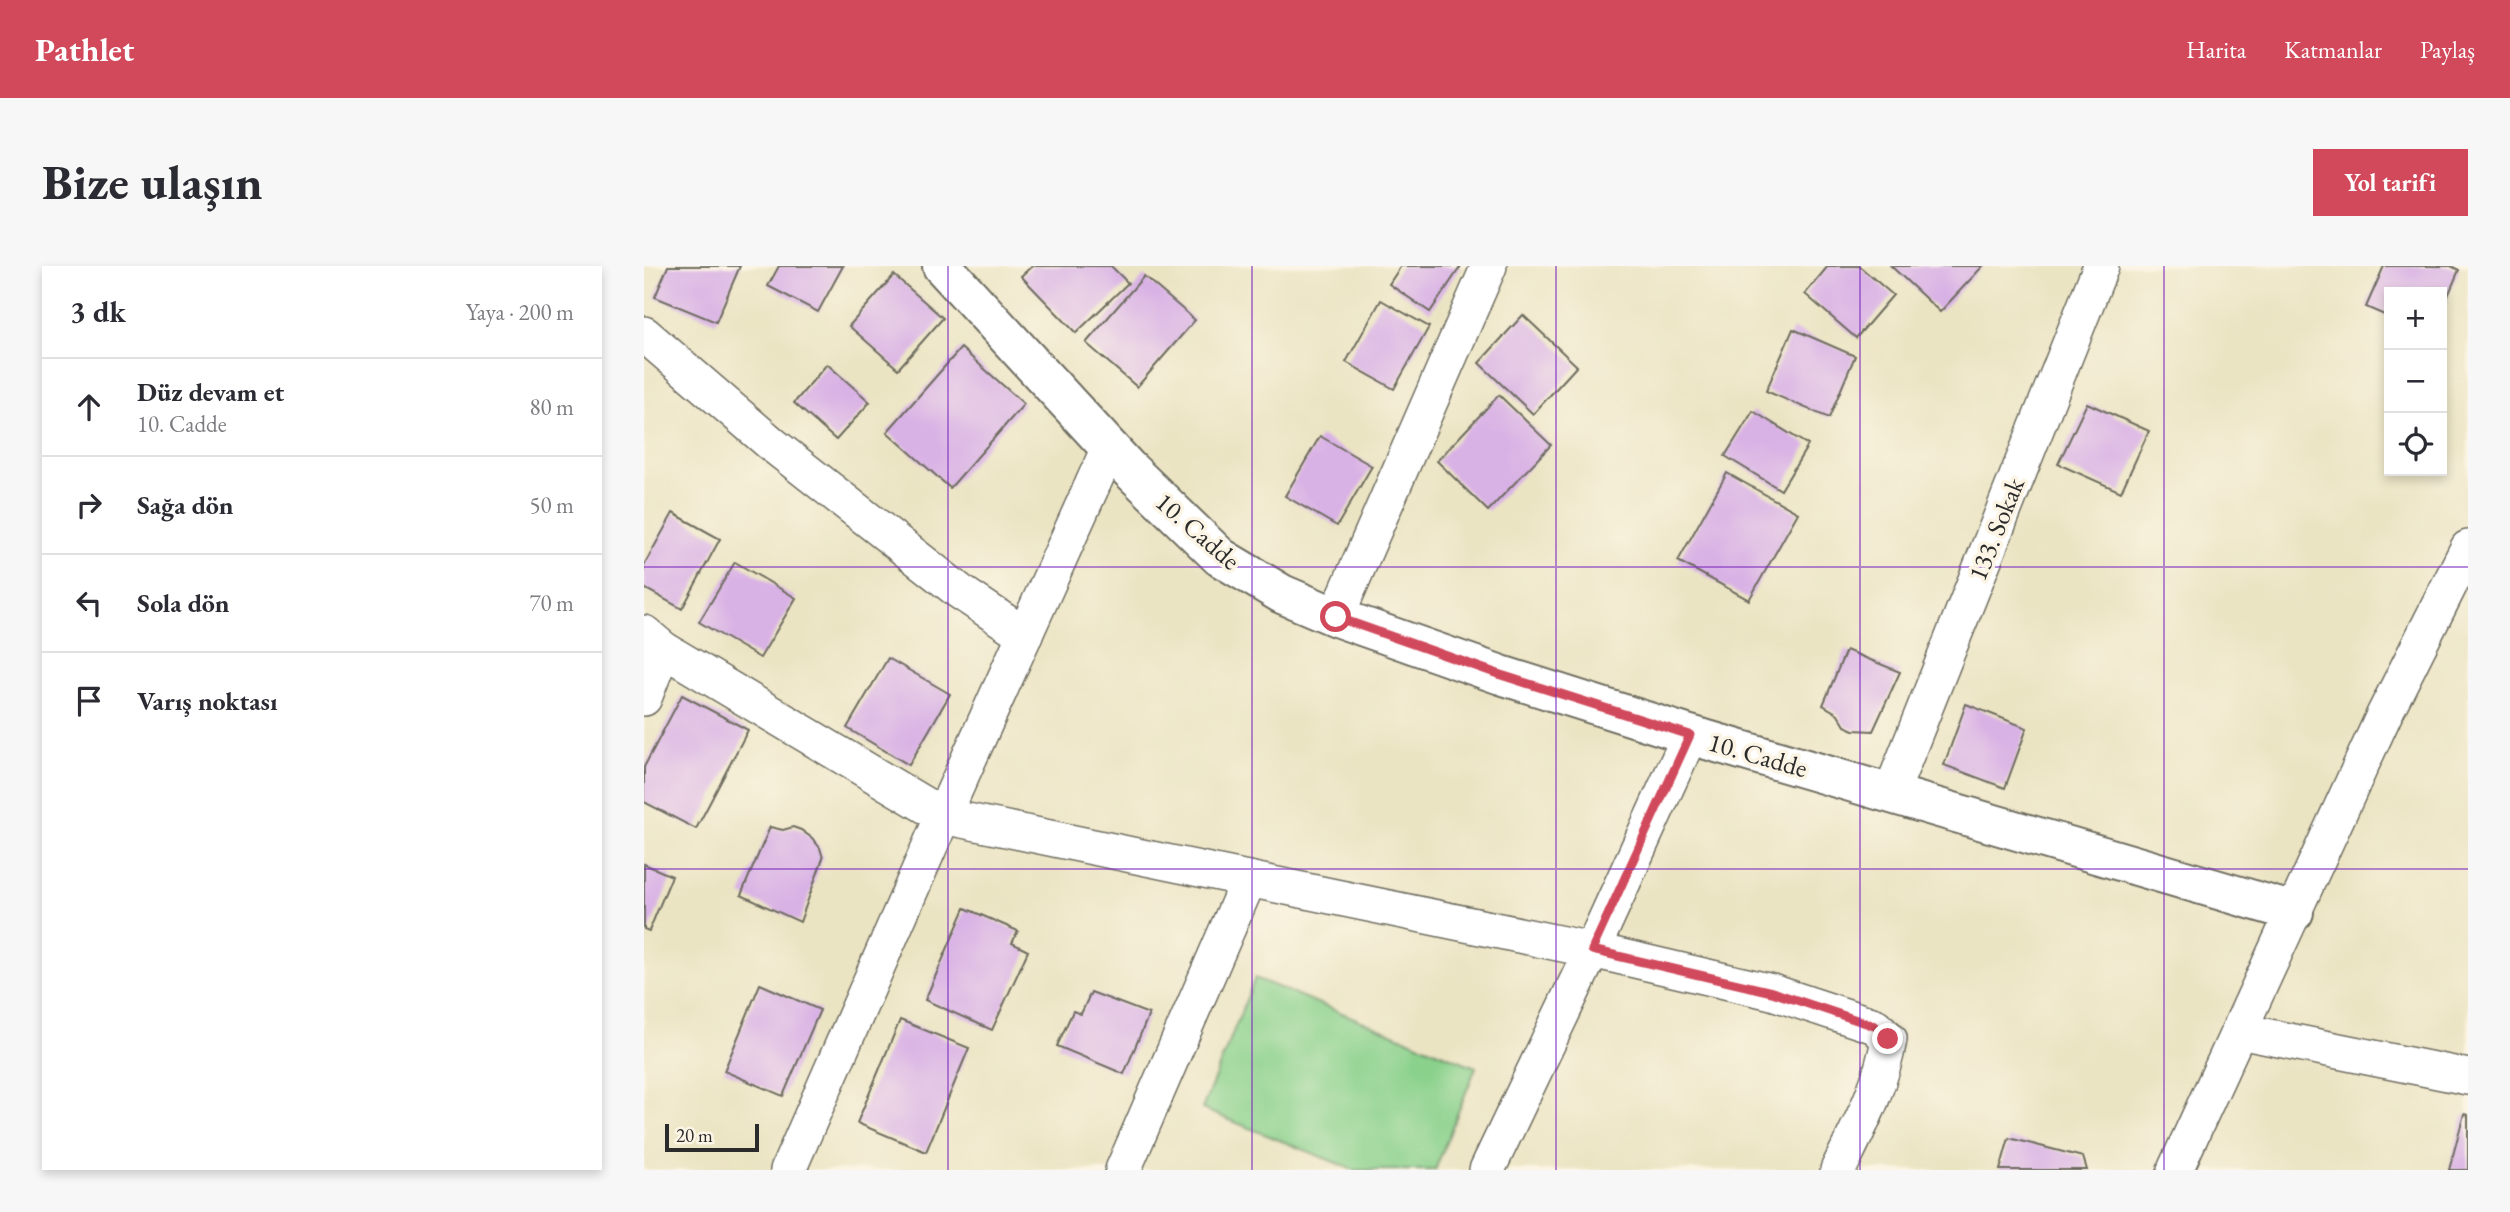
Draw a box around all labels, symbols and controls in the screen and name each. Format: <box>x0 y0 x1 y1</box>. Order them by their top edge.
text: Pathlet <box>35 28 134 71</box>
text: Harita <box>2186 34 2246 65</box>
text: Katmanlar <box>2284 34 2382 65</box>
text: Paylaş <box>2420 34 2475 65</box>
button: Yol tarifi <box>2313 149 2468 216</box>
text: Bize ulaşın <box>42 150 263 214</box>
map controls <box>2384 287 2447 476</box>
button: + <box>2384 287 2447 350</box>
text: 3 dk <box>70 292 126 331</box>
text: Yaya · 200 m <box>466 297 574 327</box>
button: − <box>2384 350 2447 413</box>
text: Düz devam et <box>137 375 284 409</box>
icon: ahead <box>70 388 108 426</box>
text: 80 m <box>529 392 574 422</box>
text: 10. Cadde <box>137 409 227 439</box>
button: locate <box>2384 413 2447 476</box>
street label: 133. Sokak <box>1960 472 2032 585</box>
street label: 10. Cadde <box>1149 485 1247 577</box>
icon: right <box>70 486 108 524</box>
text: Sağa dön <box>137 488 234 522</box>
text: 50 m <box>529 490 574 520</box>
icon: left <box>70 584 108 622</box>
text: Sola dön <box>137 586 230 620</box>
text: 70 m <box>529 588 574 618</box>
route start <box>1320 601 1351 632</box>
icon: arrive <box>70 682 108 720</box>
text: Varış noktası <box>137 684 278 718</box>
street label: 10. Cadde <box>1705 725 1811 785</box>
route end <box>1872 1023 1903 1054</box>
scale bar <box>665 1121 760 1153</box>
text: 20 m <box>676 1123 713 1148</box>

